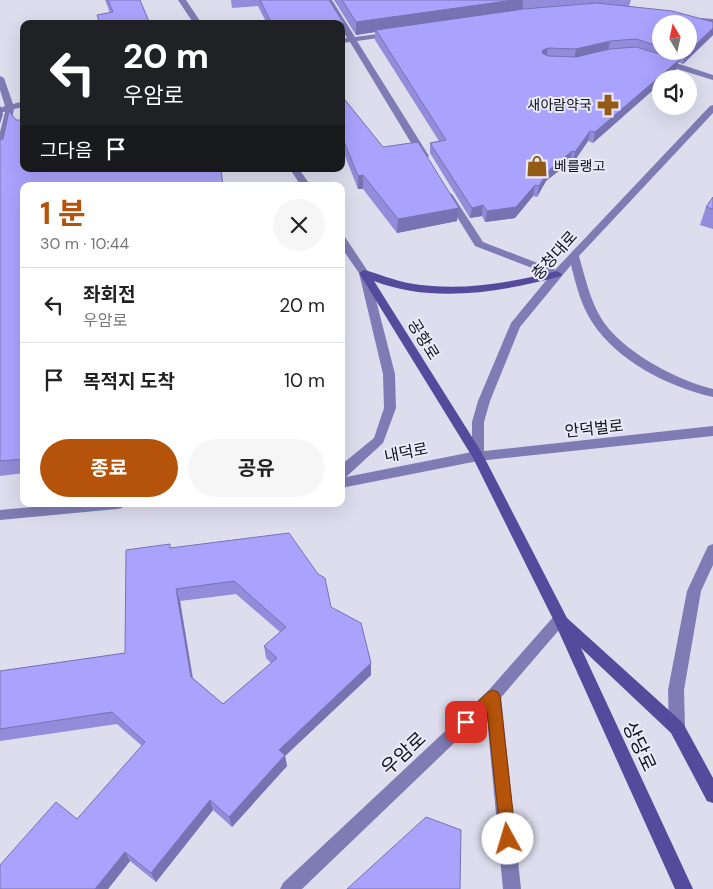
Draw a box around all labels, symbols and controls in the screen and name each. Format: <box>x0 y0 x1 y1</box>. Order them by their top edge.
north arrow <box>652 15 698 60</box>
map controls <box>652 15 697 115</box>
text: 20 m <box>123 33 209 79</box>
icon: left <box>40 40 105 105</box>
button: sound <box>652 70 697 115</box>
text: 우암로 <box>123 81 184 110</box>
pharmacy icon: 새아람약국 <box>595 92 621 118</box>
place label: 새아람약국 <box>528 96 592 114</box>
icon: arrive <box>102 135 130 163</box>
text: 그다음 <box>40 138 92 163</box>
shop icon: 베를랭고 <box>524 153 550 179</box>
place label: 베를랭고 <box>554 157 606 175</box>
text: 1 분 <box>40 194 86 233</box>
button: close <box>273 199 325 251</box>
street label: 충청대로 <box>527 226 582 284</box>
text: 30 m · 10:44 <box>40 233 129 254</box>
text: 좌회전 <box>83 282 135 307</box>
icon: left <box>40 291 68 319</box>
text: 20 m <box>279 293 325 318</box>
text: 우암로 <box>83 310 127 331</box>
street label: 공항로 <box>403 315 444 364</box>
icon: arrive <box>40 366 68 394</box>
text: 10 m <box>284 368 325 393</box>
text: 목적지 도착 <box>83 369 175 394</box>
street label: 안덕벌로 <box>564 415 625 442</box>
street label: 내덕로 <box>382 438 430 467</box>
button: 종료 <box>40 439 178 497</box>
button: 공유 <box>188 439 325 497</box>
pin <box>445 701 487 743</box>
icon: arrive <box>452 708 480 736</box>
street label: 상당로 <box>617 717 662 775</box>
street label: 우암로 <box>376 726 431 780</box>
position arrow <box>481 812 533 864</box>

